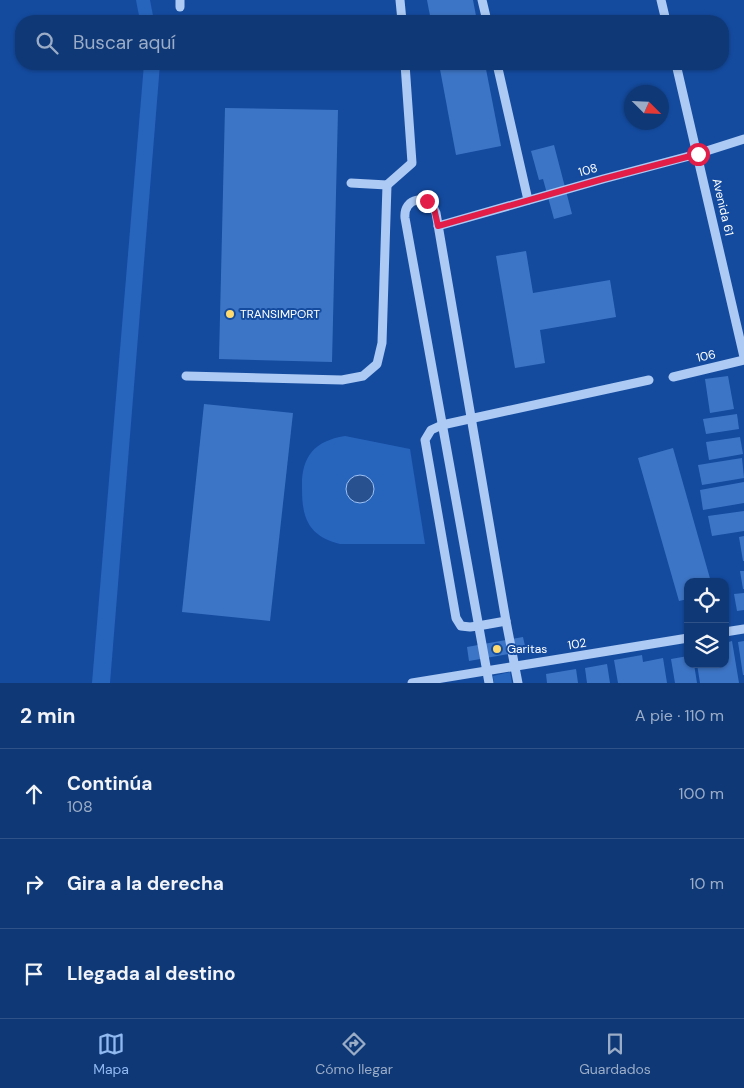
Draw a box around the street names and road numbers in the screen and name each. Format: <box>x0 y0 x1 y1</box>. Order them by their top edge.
street label: 108 <box>577 160 599 180</box>
street label: Avenida 61 <box>709 177 737 237</box>
street label: 106 <box>695 346 717 366</box>
street label: 102 <box>566 635 588 653</box>

